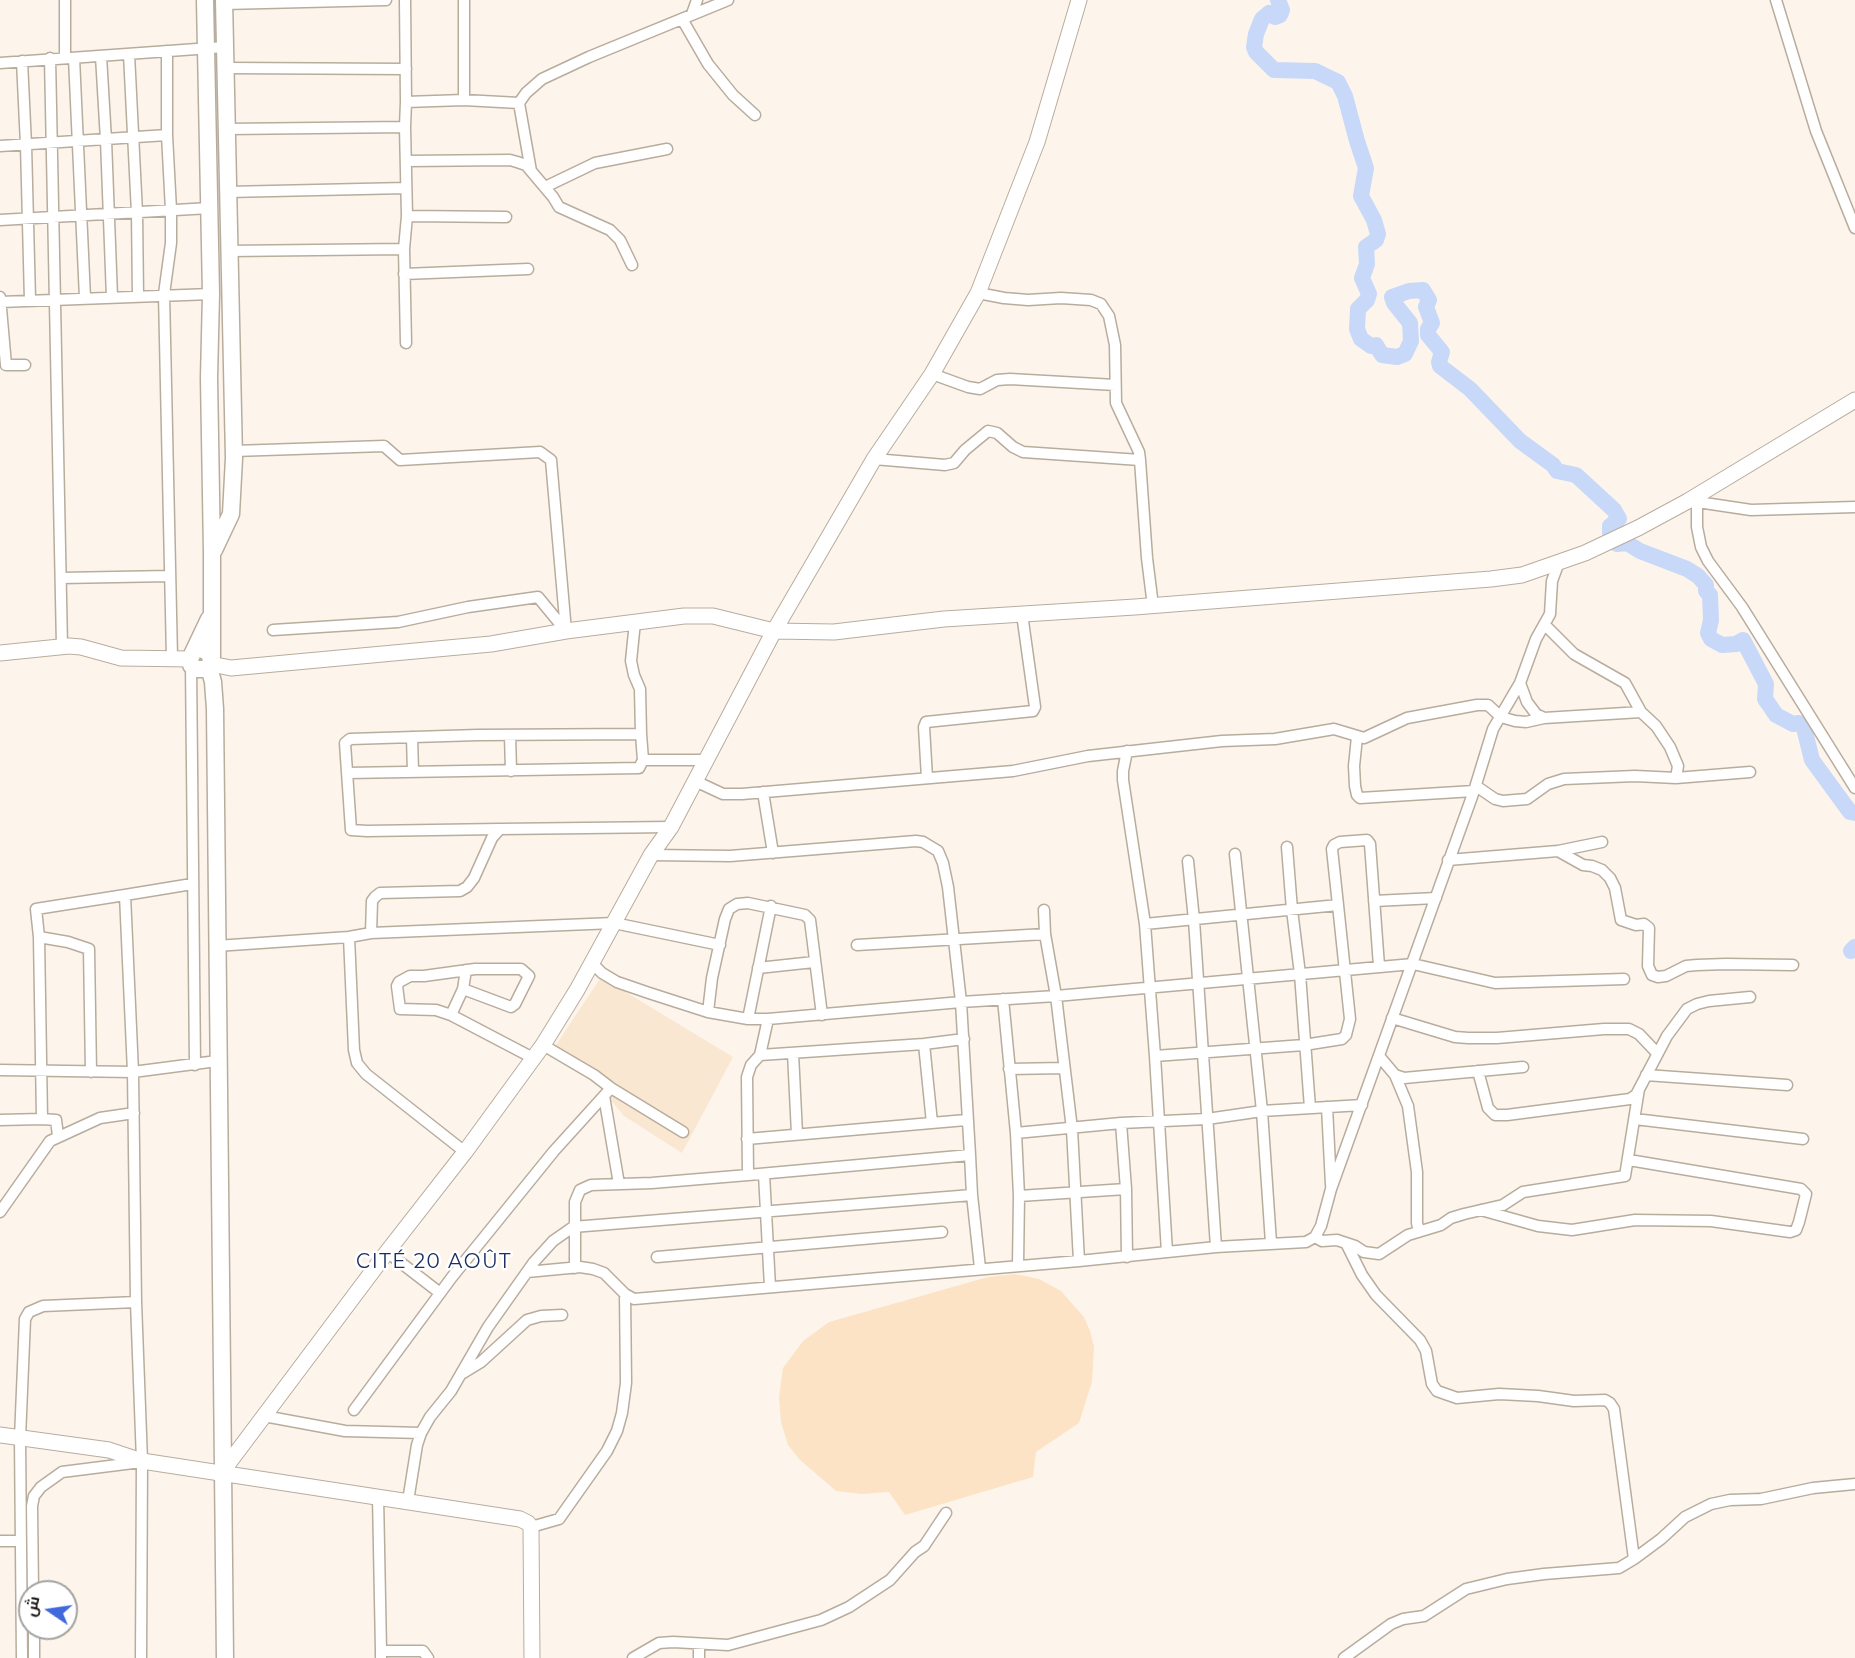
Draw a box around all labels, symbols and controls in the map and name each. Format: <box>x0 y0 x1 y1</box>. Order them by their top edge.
district label: CITÉ 20 AOÛT <box>356 1250 512 1274</box>
north arrow <box>18 1580 78 1640</box>
text: ش <box>20 1594 43 1618</box>

